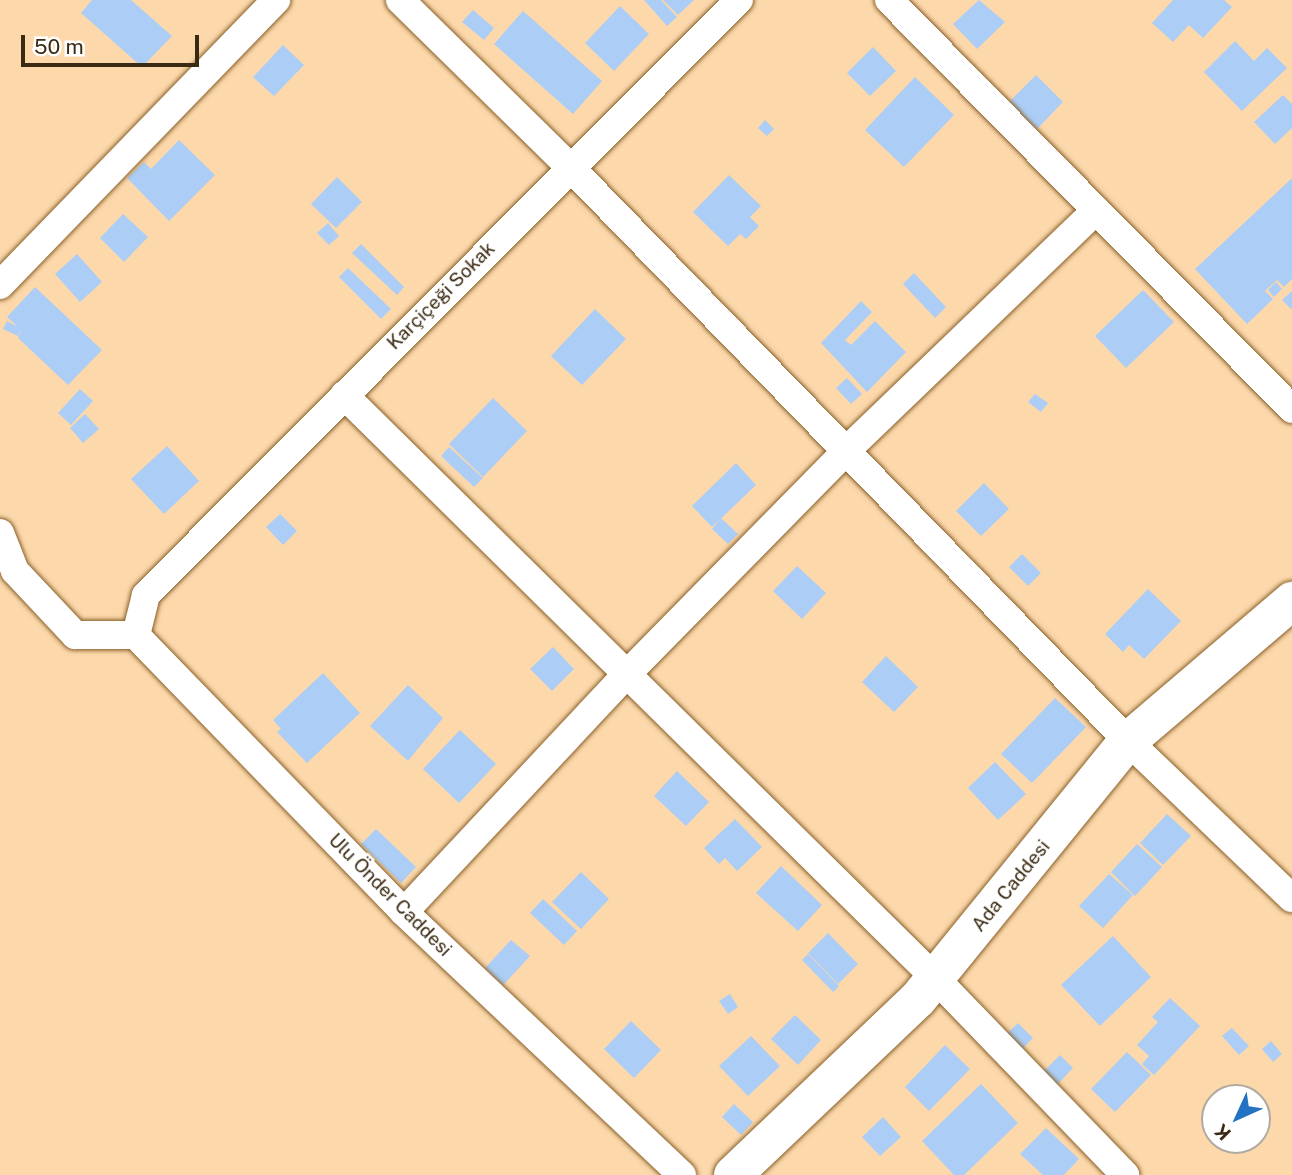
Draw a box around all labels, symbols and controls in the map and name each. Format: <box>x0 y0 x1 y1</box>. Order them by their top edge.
scale bar <box>24 21 203 65</box>
text: 50 m <box>34 34 84 59</box>
street label: Karçiçeği Sokak <box>382 237 500 355</box>
street label: Ulu Önder Caddesi <box>324 829 456 961</box>
street label: Ada Caddesi <box>967 836 1055 936</box>
north arrow <box>1201 1084 1271 1154</box>
text: K <box>1210 1120 1235 1145</box>

